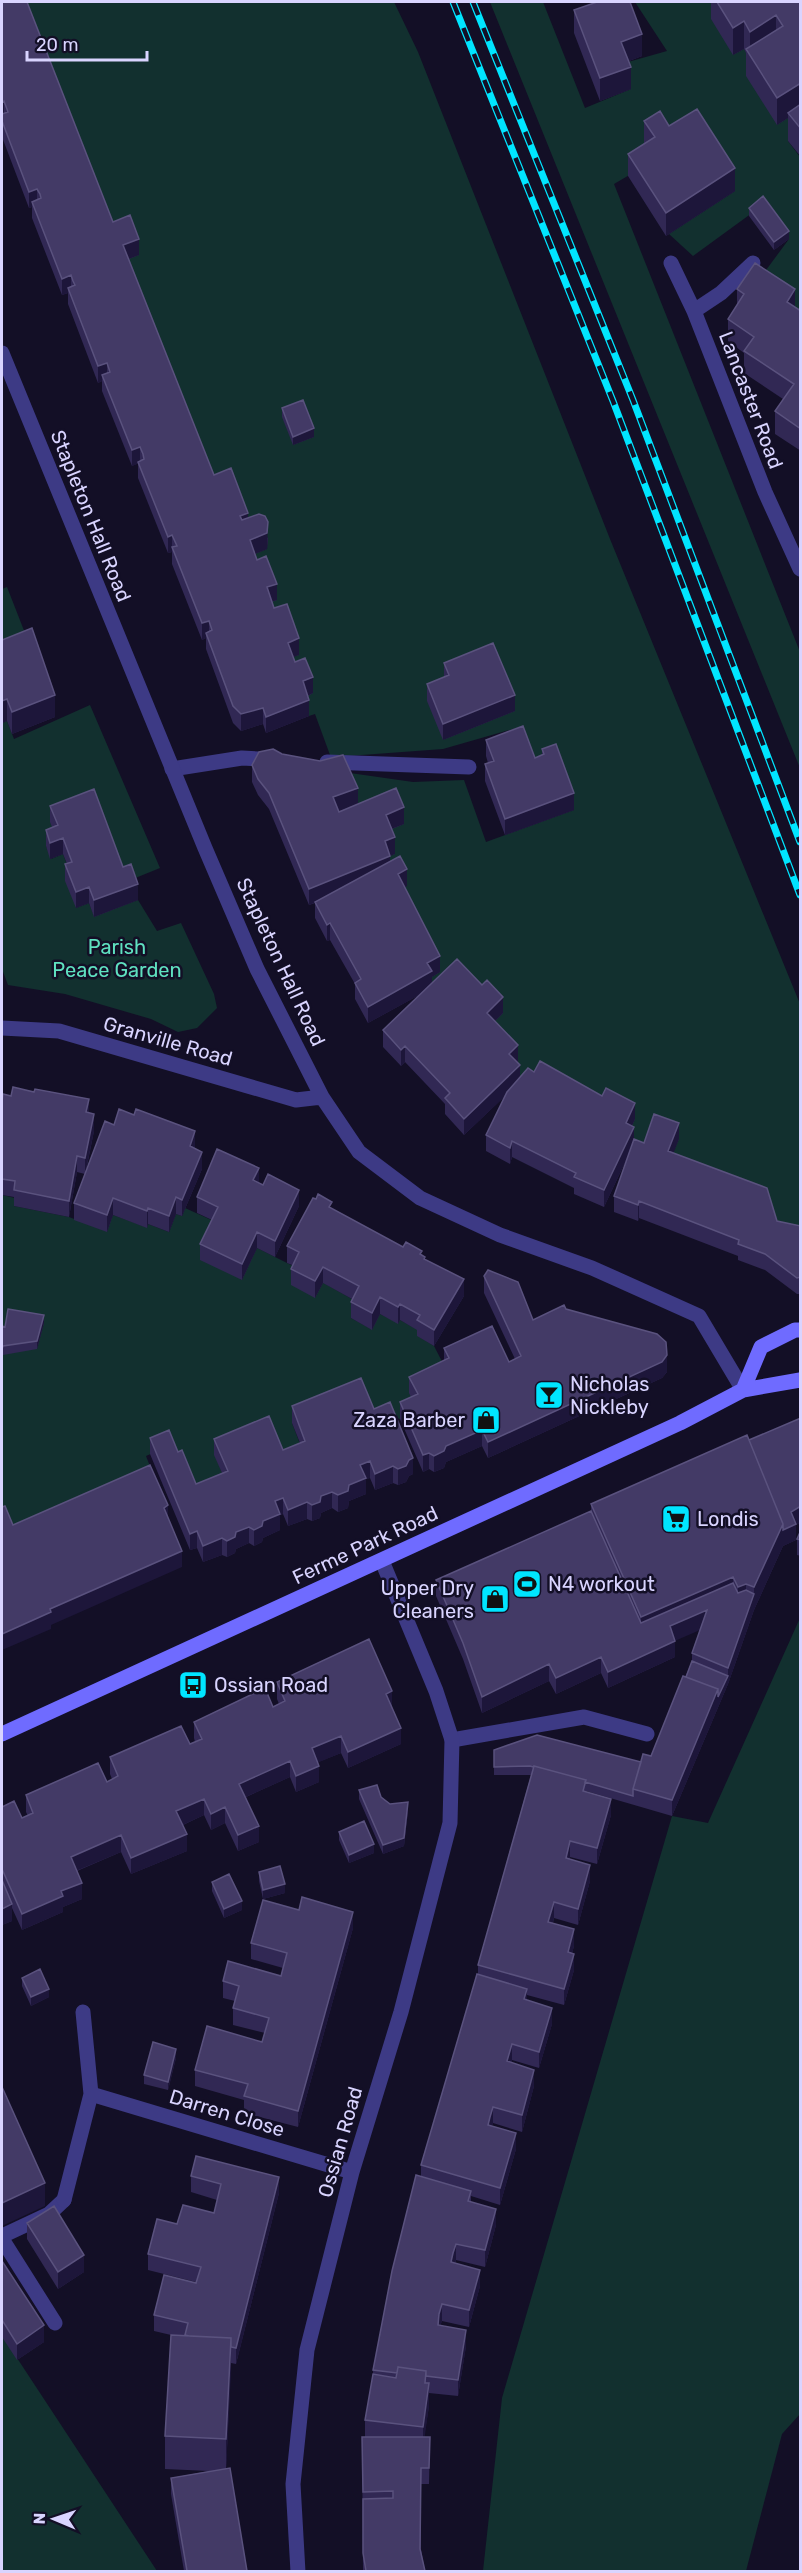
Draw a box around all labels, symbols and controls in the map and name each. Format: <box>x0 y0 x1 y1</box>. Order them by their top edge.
scale bar <box>27 24 147 62</box>
text: 20 m <box>36 34 78 56</box>
street label: Lancaster Road <box>714 328 788 472</box>
street label: Stapleton Hall Road <box>46 427 136 605</box>
street label: Stapleton Hall Road <box>231 874 331 1050</box>
park label: Parish Peace Garden <box>52 935 182 982</box>
street label: Granville Road <box>101 1011 235 1071</box>
place label: Nicholas Nickleby <box>570 1372 650 1419</box>
bar icon: Nicholas Nickleby <box>533 1379 565 1411</box>
shop icon: Zaza Barber <box>470 1404 502 1436</box>
place label: Zaza Barber <box>353 1408 465 1432</box>
street label: Ferme Park Road <box>288 1501 442 1589</box>
supermarket icon: Londis <box>660 1503 692 1535</box>
place label: Londis <box>697 1507 759 1531</box>
sports icon: N4 workout <box>511 1568 543 1600</box>
place label: N4 workout <box>548 1572 655 1596</box>
place label: Upper Dry Cleaners <box>380 1576 474 1623</box>
shop icon: Upper Dry Cleaners <box>479 1583 511 1615</box>
bus stop icon: Ossian Road <box>177 1669 209 1701</box>
place label: Ossian Road <box>214 1673 328 1697</box>
street label: Darren Close <box>167 2084 287 2142</box>
street label: Ossian Road <box>313 2084 367 2200</box>
north arrow <box>24 2489 84 2549</box>
text: N <box>30 2512 49 2525</box>

